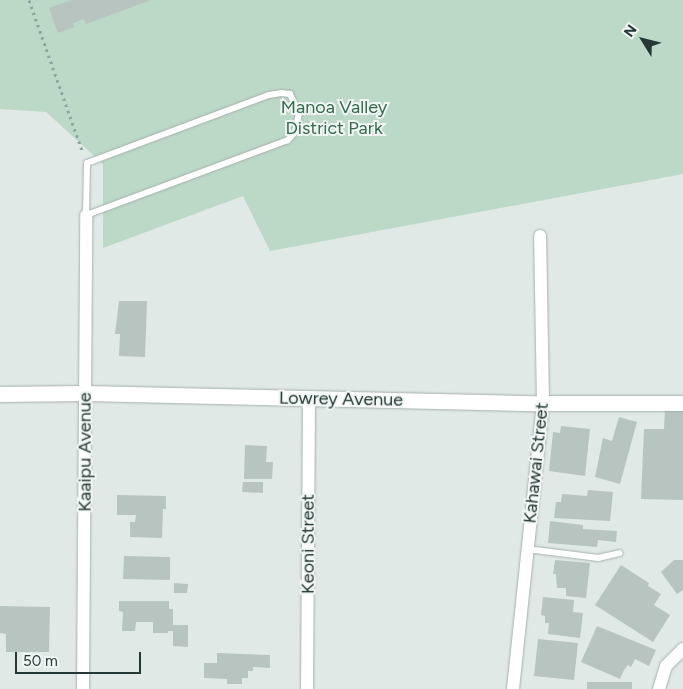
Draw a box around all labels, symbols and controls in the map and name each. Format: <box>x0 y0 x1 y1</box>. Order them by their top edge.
north arrow <box>618 15 668 65</box>
text: N <box>620 22 641 40</box>
park label: Manoa Valley District Park <box>281 97 387 140</box>
street label: Lowrey Avenue <box>279 387 403 411</box>
street label: Kaaipu Avenue <box>74 392 96 512</box>
street label: Kahawai Street <box>519 402 553 524</box>
street label: Keoni Street <box>297 494 319 594</box>
scale bar <box>18 642 144 674</box>
text: 50 m <box>23 652 58 670</box>

